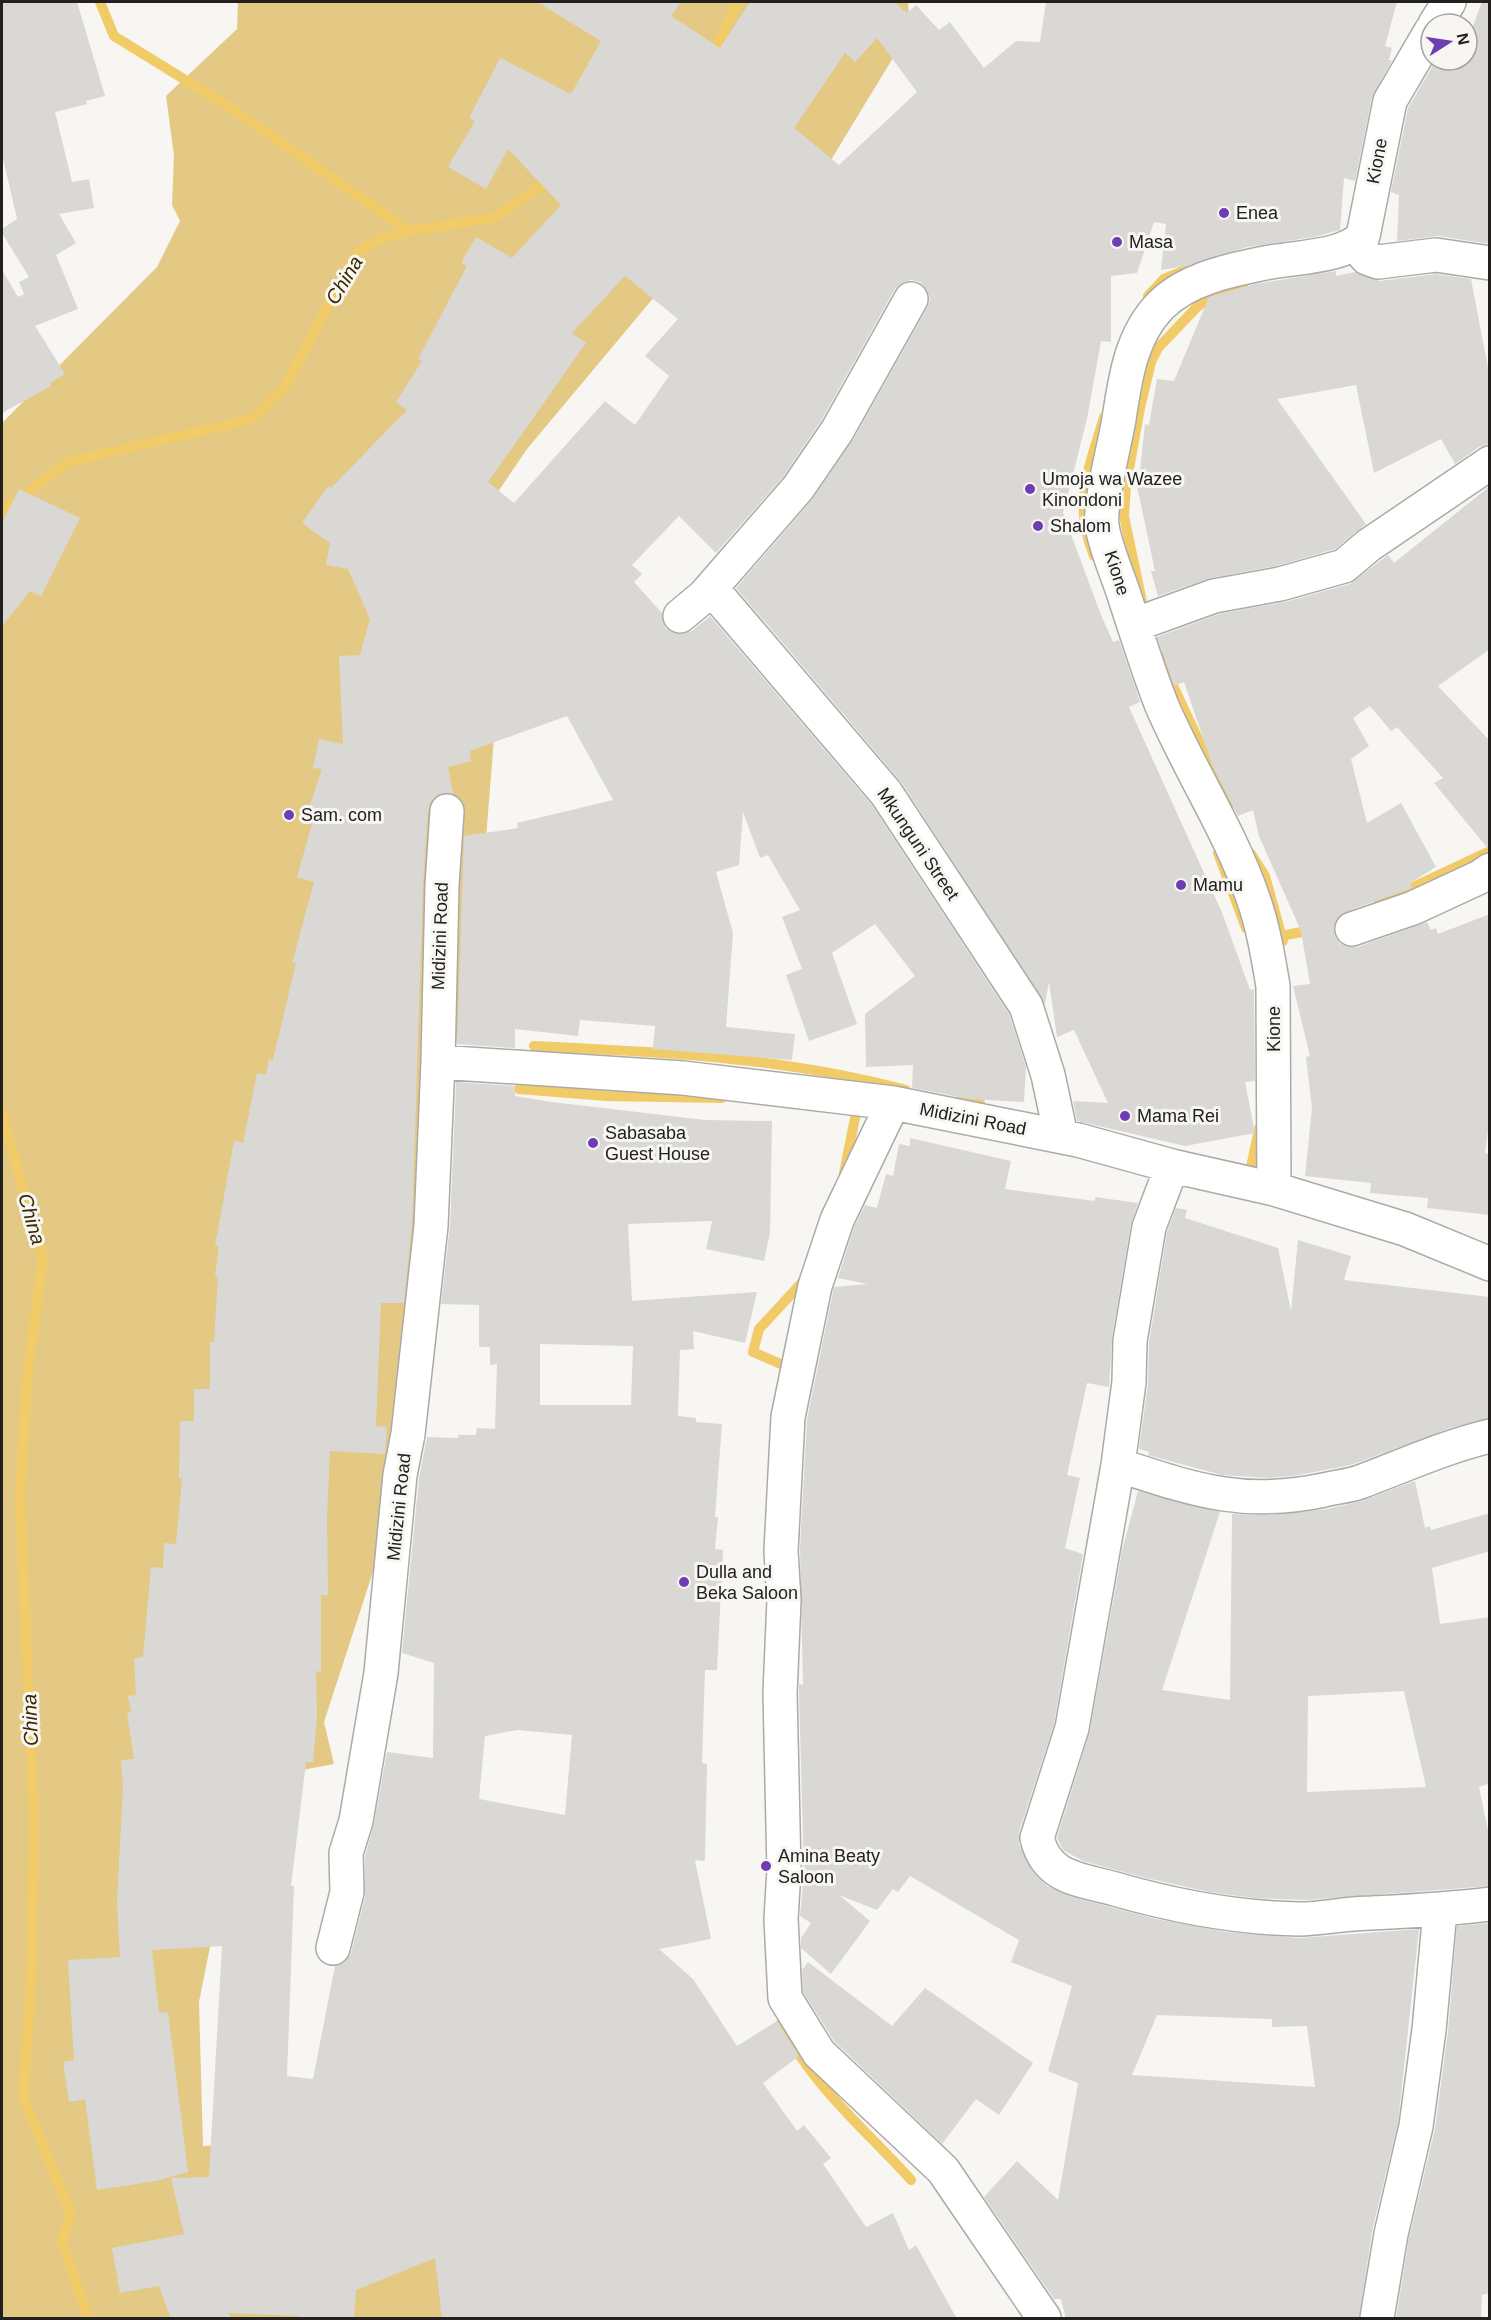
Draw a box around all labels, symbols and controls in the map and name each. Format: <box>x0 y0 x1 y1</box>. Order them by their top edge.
north arrow <box>1419 12 1479 72</box>
text: N <box>1454 32 1473 46</box>
street label: Kione <box>1363 136 1391 186</box>
place label: Enea <box>1236 203 1279 223</box>
marker: Enea <box>1217 206 1231 220</box>
place label: Masa <box>1129 232 1174 252</box>
marker: Masa <box>1110 235 1124 249</box>
water label: China <box>321 252 367 308</box>
place label: Umoja wa Wazee Kinondoni <box>1042 469 1182 510</box>
marker: Umoja wa Wazee Kinondoni <box>1023 482 1037 496</box>
place label: Shalom <box>1050 516 1111 536</box>
marker: Shalom <box>1031 519 1045 533</box>
street label: Kione <box>1100 548 1134 598</box>
street label: Mkunguni Street <box>873 784 963 904</box>
place label: Sam. com <box>301 805 382 825</box>
marker: Sam. com <box>282 808 296 822</box>
place label: Mamu <box>1193 875 1243 895</box>
marker: Mamu <box>1174 878 1188 892</box>
street label: Midizini Road <box>428 882 452 990</box>
street label: Kione <box>1264 1006 1284 1052</box>
street label: Midizini Road <box>918 1099 1028 1139</box>
place label: Mama Rei <box>1137 1106 1219 1126</box>
marker: Mama Rei <box>1118 1109 1132 1123</box>
place label: Sabasaba Guest House <box>605 1123 710 1164</box>
marker: Sabasaba Guest House <box>586 1136 600 1150</box>
water label: China <box>14 1191 50 1247</box>
street label: Midizini Road <box>383 1452 415 1562</box>
place label: Dulla and Beka Saloon <box>696 1562 798 1603</box>
marker: Dulla and Beka Saloon <box>677 1575 691 1589</box>
water label: China <box>18 1693 42 1747</box>
place label: Amina Beaty Saloon <box>778 1846 880 1887</box>
marker: Amina Beaty Saloon <box>759 1859 773 1873</box>

